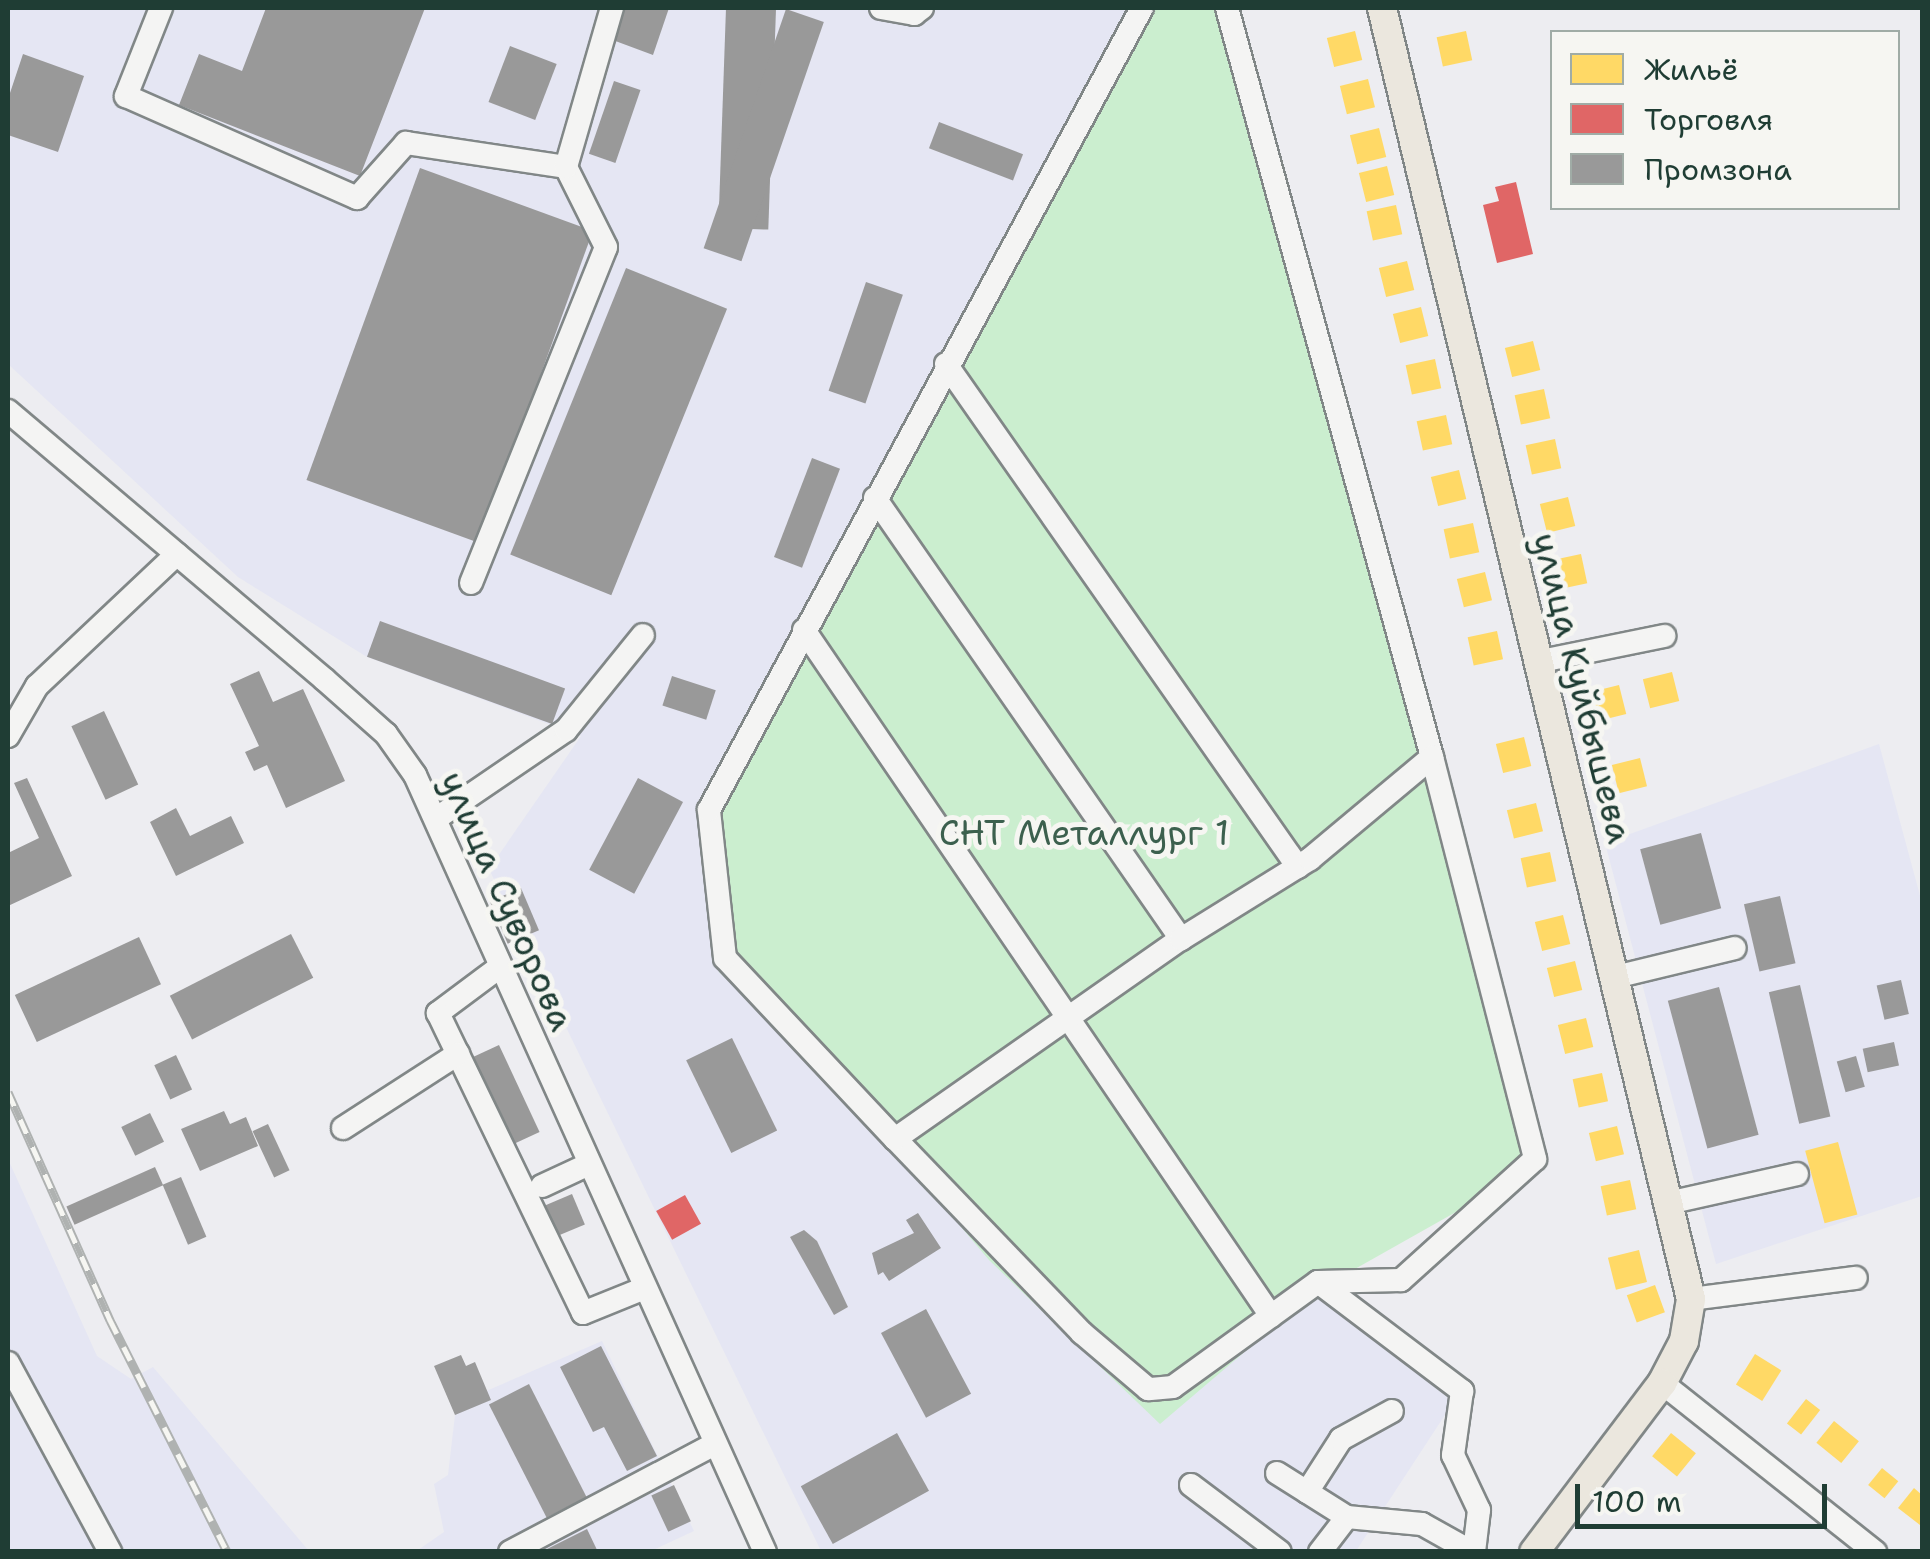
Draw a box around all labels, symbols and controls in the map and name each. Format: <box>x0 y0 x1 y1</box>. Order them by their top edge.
legend <box>1550 30 1900 210</box>
text: Жильё <box>1644 49 1738 90</box>
text: Торговля <box>1644 99 1773 140</box>
text: Промзона <box>1644 149 1792 190</box>
street label: улица Куйбышева <box>1523 529 1641 847</box>
street label: улица Суворова <box>431 765 583 1037</box>
park label: СНТ Металлург 1 <box>939 812 1229 854</box>
scale bar <box>1580 1464 1832 1526</box>
text: 100 m <box>1592 1481 1682 1522</box>

